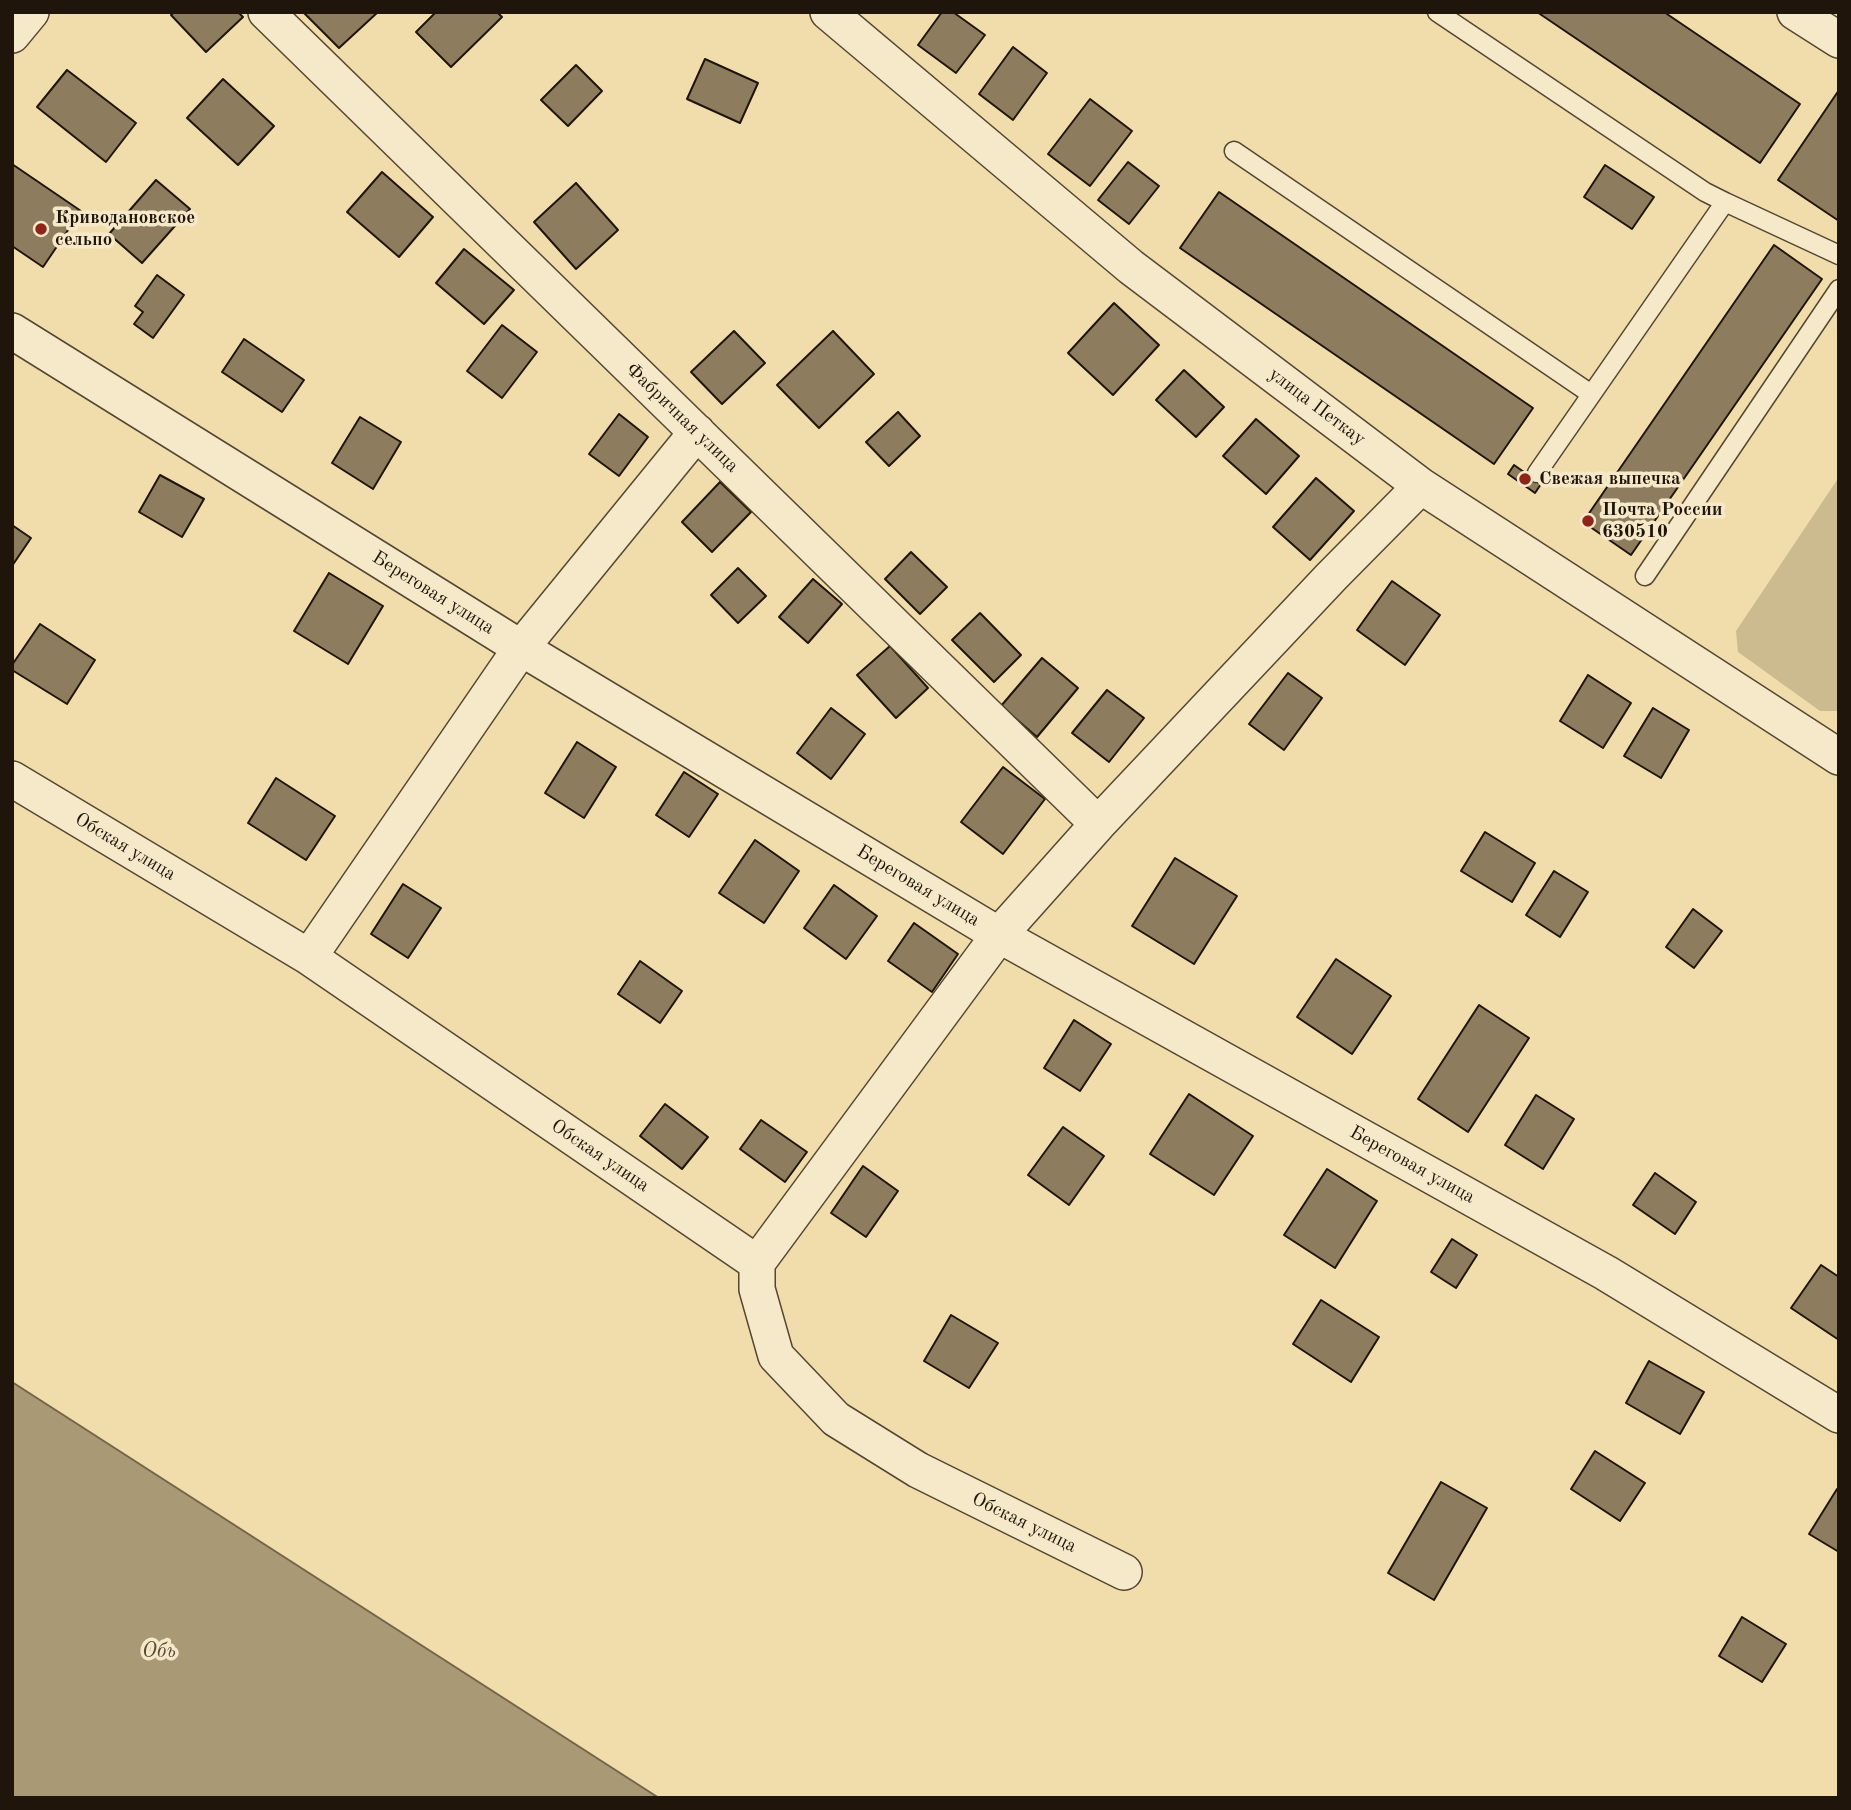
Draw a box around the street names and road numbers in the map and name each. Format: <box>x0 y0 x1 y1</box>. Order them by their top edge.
street label: Фабричная улица <box>621 358 743 478</box>
street label: улица Петкау <box>1264 363 1370 451</box>
street label: Береговая улица <box>368 546 498 640</box>
street label: Обская улица <box>70 808 180 886</box>
street label: Береговая улица <box>852 840 984 932</box>
street label: Обская улица <box>546 1115 654 1197</box>
street label: Береговая улица <box>1345 1121 1479 1209</box>
street label: Обская улица <box>968 1488 1080 1558</box>

